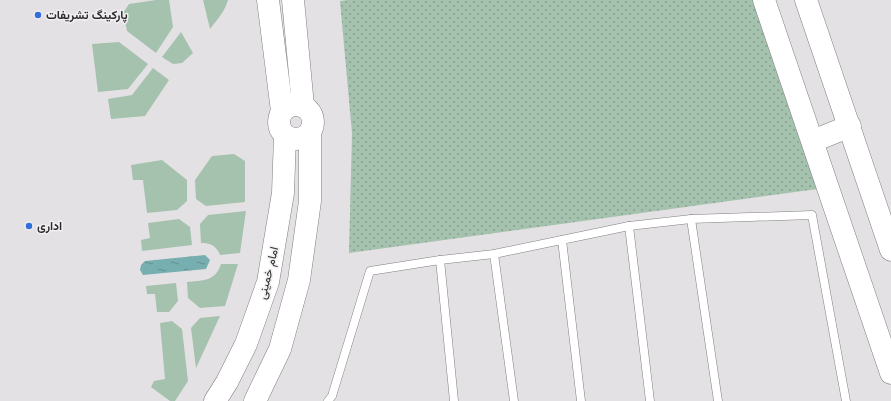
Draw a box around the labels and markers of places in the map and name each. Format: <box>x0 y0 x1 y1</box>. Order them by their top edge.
place label: پارکینگ تشریفات <box>46 7 128 23</box>
marker: پارکینگ تشریفات <box>33 10 43 20</box>
place label: اداری <box>37 218 62 234</box>
marker: اداری <box>24 221 34 231</box>

